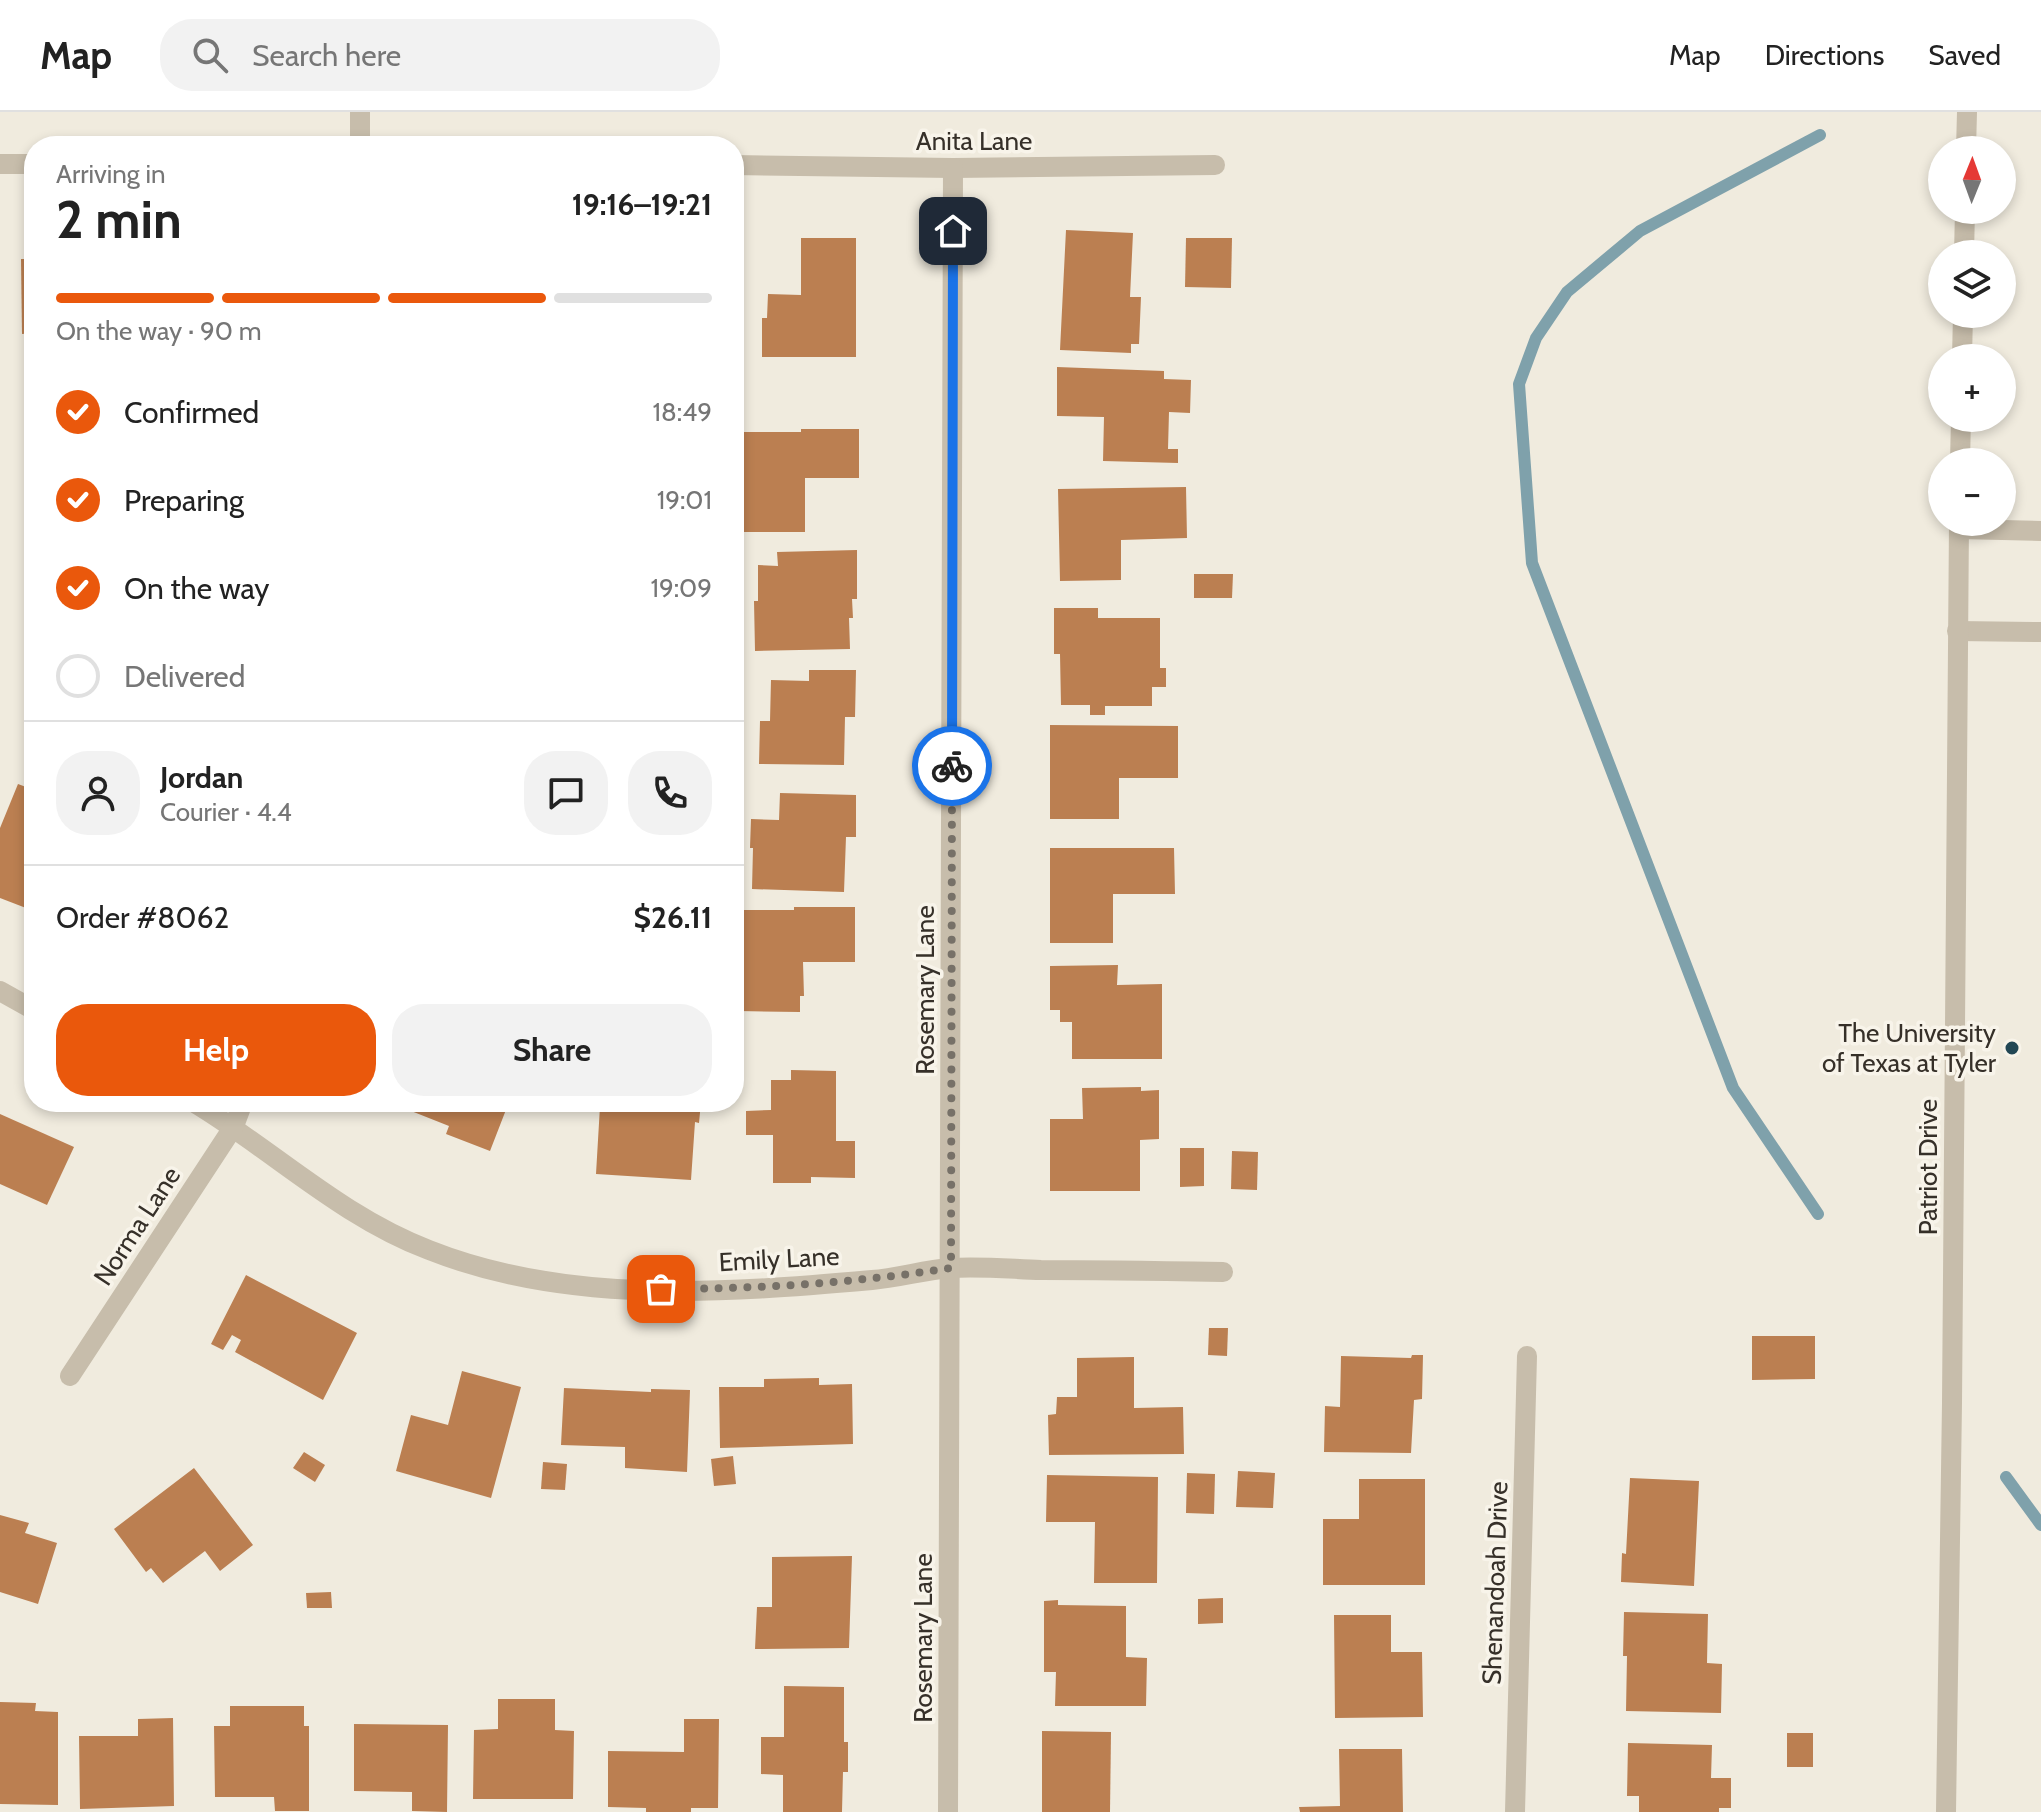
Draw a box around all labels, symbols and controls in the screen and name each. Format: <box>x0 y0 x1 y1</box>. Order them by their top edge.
search box <box>160 19 720 91</box>
text: Map <box>40 32 112 79</box>
icon: search <box>188 33 232 77</box>
text: Search here <box>252 37 401 74</box>
text: Map <box>1669 38 1721 72</box>
text: Directions <box>1765 38 1884 72</box>
text: Saved <box>1928 38 2001 72</box>
street label: Anita Lane <box>916 125 1032 157</box>
north arrow <box>1928 136 2016 224</box>
map controls <box>1928 136 2016 536</box>
text: Arriving in <box>56 158 166 190</box>
text: 19:16–19:21 <box>572 186 712 223</box>
text: 2 min <box>56 188 182 251</box>
pin <box>919 197 987 265</box>
icon: home <box>931 209 975 253</box>
button: layers <box>1928 240 2016 328</box>
text: On the way · 90 m <box>56 315 262 347</box>
button: + <box>1928 344 2016 432</box>
icon: check <box>56 390 100 434</box>
text: Confirmed <box>124 394 259 431</box>
text: 18:49 <box>653 396 712 428</box>
button: − <box>1928 448 2016 536</box>
icon: check <box>56 478 100 522</box>
text: Preparing <box>124 482 244 519</box>
text: 19:01 <box>657 484 712 516</box>
icon: check <box>56 566 100 610</box>
text: On the way <box>124 570 269 607</box>
text: 19:09 <box>650 572 712 604</box>
text: Delivered <box>124 658 245 695</box>
courier <box>912 726 992 806</box>
icon: bike <box>930 744 974 788</box>
button: person <box>56 751 140 835</box>
button: chat <box>524 751 608 835</box>
button: phone <box>628 751 712 835</box>
text: Jordan <box>160 759 243 796</box>
text: Courier · 4.4 <box>160 796 292 828</box>
text: Order #8062 <box>56 899 229 936</box>
text: $26.11 <box>634 899 712 936</box>
street label: Rosemary Lane <box>909 905 941 1075</box>
button: Help <box>56 1004 376 1096</box>
button: Share <box>392 1004 712 1096</box>
place label: The University of Texas at Tyler <box>1822 1017 1997 1079</box>
marker: The University of Texas at Tyler <box>2003 1039 2021 1057</box>
street label: Patriot Drive <box>1912 1099 1944 1235</box>
street label: Norma Lane <box>87 1161 187 1291</box>
street label: Emily Lane <box>718 1240 840 1278</box>
pin <box>627 1255 695 1323</box>
icon: bag <box>639 1267 683 1311</box>
street label: Shenandoah Drive <box>1475 1481 1515 1685</box>
street label: Rosemary Lane <box>907 1553 939 1723</box>

